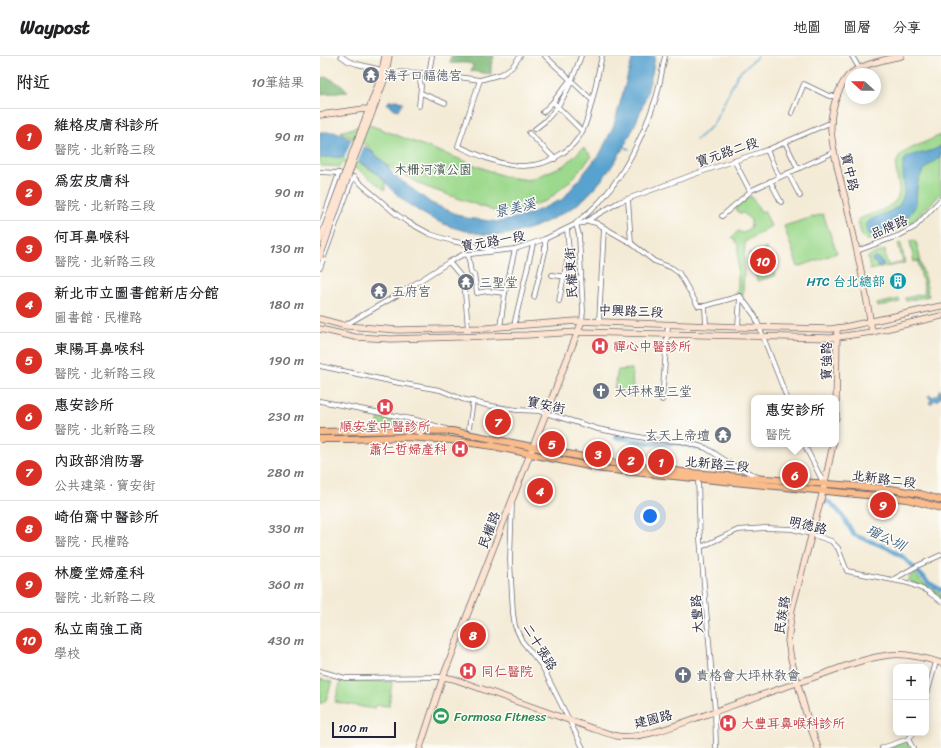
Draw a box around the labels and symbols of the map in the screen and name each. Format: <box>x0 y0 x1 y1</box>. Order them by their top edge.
place label: 溝子口福德宮 <box>384 64 462 87</box>
temple icon: 溝子口福德宮 <box>361 65 381 85</box>
north arrow <box>845 68 881 104</box>
street label: 寶元路二段 <box>693 131 761 173</box>
street label: 寶中路 <box>834 150 866 194</box>
park label: 木柵河濱公園 <box>394 158 472 181</box>
water label: 景美溪 <box>492 191 539 225</box>
street label: 品牌路 <box>867 209 911 245</box>
street label: 寶元路一段 <box>459 224 527 258</box>
street label: 民權東街 <box>558 246 584 300</box>
pin: 10 <box>750 246 776 276</box>
place label: HTC 台北總部 <box>806 270 885 293</box>
place label: 三聖堂 <box>479 271 518 294</box>
building icon: HTC 台北總部 <box>888 271 908 291</box>
temple icon: 三聖堂 <box>456 272 476 292</box>
place label: 五府宮 <box>392 280 431 303</box>
temple icon: 五府宮 <box>369 281 389 301</box>
street label: 中興路三段 <box>598 298 664 324</box>
place label: 禪心中醫診所 <box>613 335 691 358</box>
hospital icon: 禪心中醫診所 <box>590 336 610 356</box>
street label: 寶強路 <box>815 341 838 381</box>
place label: 大坪林聖三堂 <box>614 380 692 403</box>
church icon: 大坪林聖三堂 <box>591 381 611 401</box>
street label: 寶安街 <box>525 390 567 420</box>
hospital icon: 順安堂中醫診所 <box>375 397 395 417</box>
pin: 7 <box>485 407 511 437</box>
place label: 順安堂中醫診所 <box>339 415 431 438</box>
place label: 玄天上帝壇 <box>645 424 710 447</box>
temple icon: 玄天上帝壇 <box>713 425 733 445</box>
pin: 5 <box>539 429 565 459</box>
place label: 蕭仁哲婦產科 <box>369 438 448 461</box>
hospital icon: 蕭仁哲婦產科 <box>450 439 470 459</box>
pin: 3 <box>585 439 611 469</box>
pin: 2 <box>618 445 644 475</box>
pin: 1 <box>648 447 674 477</box>
street label: 北新路三段 <box>684 450 750 478</box>
pin: 6 <box>782 460 808 490</box>
street label: 北新路二段 <box>850 464 918 494</box>
pin: 4 <box>527 476 553 506</box>
pin: 9 <box>870 490 896 520</box>
your location <box>640 506 660 526</box>
street label: 民權路 <box>471 508 507 552</box>
street label: 明德路 <box>786 509 830 541</box>
water label: 瑠公圳 <box>862 518 912 559</box>
street label: 大豐路 <box>684 594 710 634</box>
street label: 民族路 <box>768 594 796 636</box>
street label: 二十張路 <box>516 619 564 675</box>
pin: 8 <box>460 620 486 650</box>
place label: 同仁醫院 <box>481 660 533 683</box>
hospital icon: 同仁醫院 <box>458 661 478 681</box>
place label: 貴格會大坪林教會 <box>696 664 800 687</box>
church icon: 貴格會大坪林教會 <box>673 665 693 685</box>
street label: 建國路 <box>631 703 675 735</box>
place label: Formosa Fitness <box>454 705 547 728</box>
sports icon: Formosa Fitness <box>431 706 451 726</box>
place label: 大豐耳鼻喉科診所 <box>741 712 845 735</box>
hospital icon: 大豐耳鼻喉科診所 <box>718 713 738 733</box>
scale bar <box>332 720 396 739</box>

